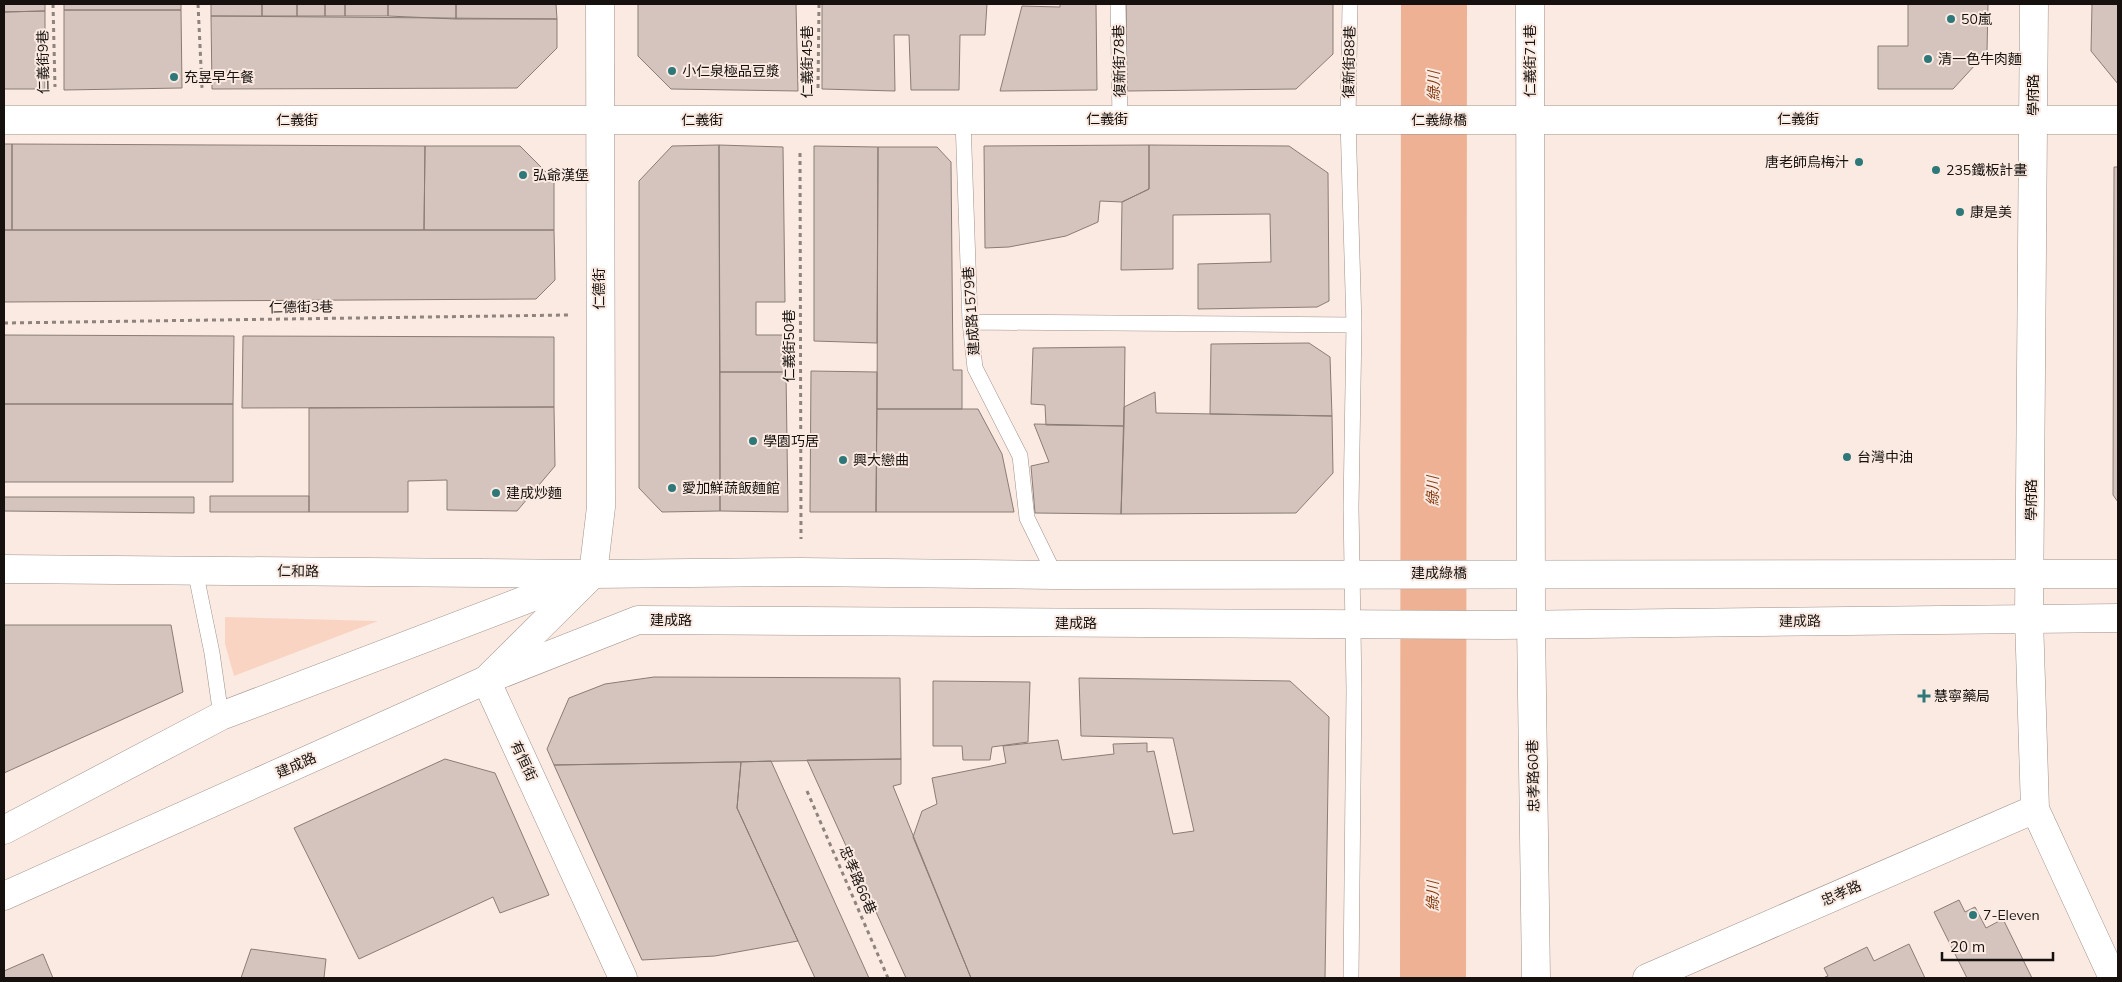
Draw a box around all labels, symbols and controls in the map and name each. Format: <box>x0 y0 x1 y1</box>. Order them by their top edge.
place label: 50嵐 <box>1961 10 1993 28</box>
marker: 50嵐 <box>1945 13 1957 25</box>
street label: 復新街78巷 <box>1109 24 1129 98</box>
street label: 復新街88巷 <box>1339 25 1359 99</box>
street label: 仁義街71巷 <box>1521 25 1539 97</box>
street label: 仁義街45巷 <box>798 26 816 98</box>
street label: 仁義街9巷 <box>33 30 53 94</box>
place label: 清一色牛肉麵 <box>1938 50 2022 68</box>
marker: 清一色牛肉麵 <box>1922 53 1934 65</box>
place label: 小仁泉極品豆漿 <box>682 62 780 80</box>
marker: 小仁泉極品豆漿 <box>666 65 678 77</box>
place label: 充昱早午餐 <box>184 68 254 86</box>
water label: 綠川 <box>1424 69 1443 101</box>
marker: 充昱早午餐 <box>168 71 180 83</box>
street label: 學府路 <box>2024 74 2042 116</box>
street label: 仁義街 <box>1086 110 1128 128</box>
street label: 仁義街 <box>1777 110 1819 128</box>
street label: 仁義街 <box>276 111 318 129</box>
street label: 仁義街 <box>681 111 723 129</box>
street label: 仁義綠橋 <box>1411 111 1467 129</box>
place label: 唐老師烏梅汁 <box>1765 153 1849 171</box>
marker: 唐老師烏梅汁 <box>1853 156 1865 168</box>
place label: 235鐵板計畫 <box>1946 161 2027 179</box>
marker: 235鐵板計畫 <box>1930 164 1942 176</box>
place label: 弘爺漢堡 <box>533 166 589 184</box>
marker: 弘爺漢堡 <box>517 169 529 181</box>
place label: 康是美 <box>1970 203 2012 221</box>
marker: 康是美 <box>1954 206 1966 218</box>
street label: 建成路1579巷 <box>959 266 983 356</box>
street label: 仁德街 <box>590 268 608 310</box>
street label: 仁德街3巷 <box>269 297 333 317</box>
street label: 仁義街50巷 <box>780 310 798 382</box>
place label: 學園巧居 <box>763 432 819 450</box>
marker: 學園巧居 <box>747 435 759 447</box>
place label: 台灣中油 <box>1857 448 1913 466</box>
place label: 興大戀曲 <box>853 451 909 469</box>
marker: 台灣中油 <box>1841 451 1853 463</box>
marker: 興大戀曲 <box>837 454 849 466</box>
water label: 綠川 <box>1423 474 1442 506</box>
place label: 愛加鮮蔬飯麵館 <box>682 479 780 497</box>
street label: 學府路 <box>2022 479 2040 521</box>
marker: 愛加鮮蔬飯麵館 <box>666 482 678 494</box>
place label: 建成炒麵 <box>506 484 562 502</box>
marker: 建成炒麵 <box>490 487 502 499</box>
street label: 仁和路 <box>277 562 319 580</box>
street label: 建成綠橋 <box>1411 564 1467 582</box>
street label: 建成路 <box>650 611 692 629</box>
street label: 建成路 <box>1779 612 1821 630</box>
street label: 建成路 <box>1055 614 1097 632</box>
place label: 慧寧藥局 <box>1934 687 1990 705</box>
marker: 慧寧藥局 <box>1918 690 1930 702</box>
street label: 有恒街 <box>507 738 541 784</box>
street label: 忠孝路60巷 <box>1523 739 1543 813</box>
street label: 建成路 <box>273 748 319 782</box>
street label: 忠孝路66巷 <box>835 843 881 917</box>
street label: 忠孝路 <box>1818 876 1864 910</box>
water label: 綠川 <box>1423 879 1442 911</box>
place label: 7-Eleven <box>1983 906 2040 924</box>
marker: 7-Eleven <box>1967 909 1979 921</box>
scale bar <box>1942 930 2053 962</box>
text: 20 m <box>1950 937 1985 956</box>

